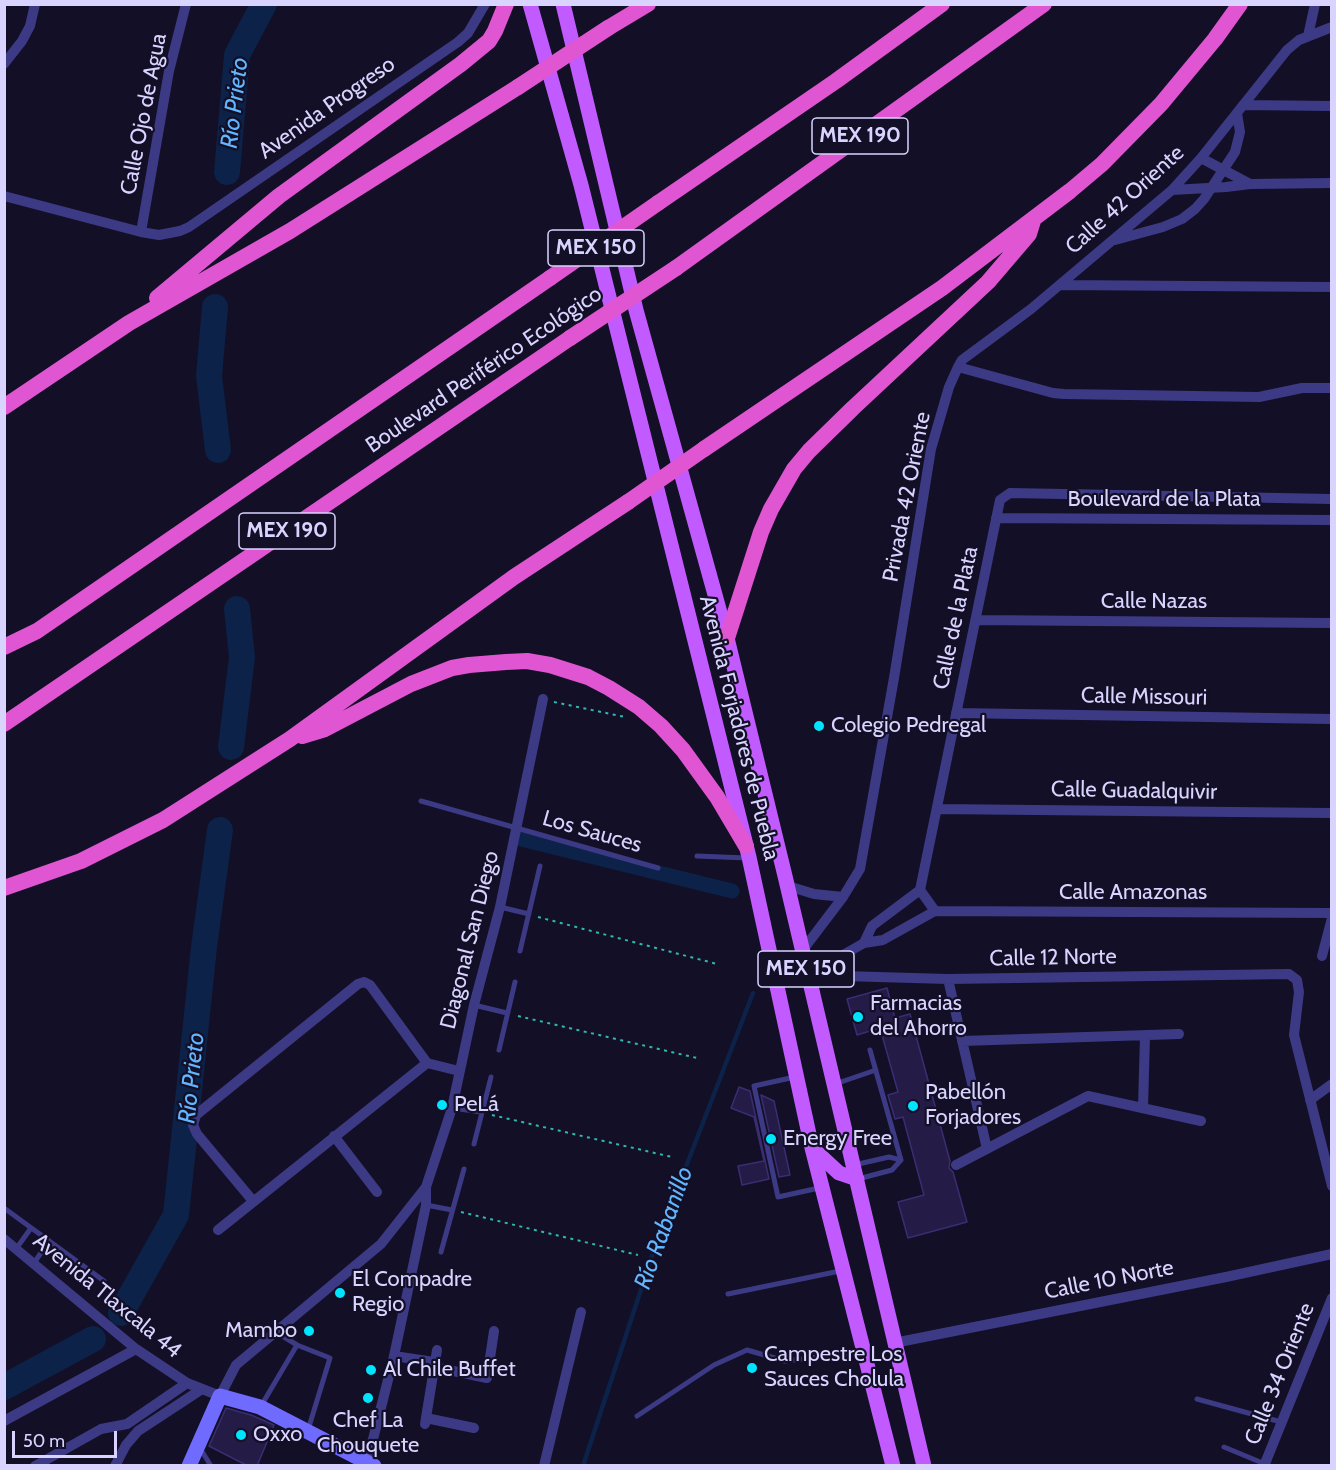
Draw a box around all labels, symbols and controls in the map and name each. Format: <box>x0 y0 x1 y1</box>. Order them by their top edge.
street label: Calle Ojo de Agua <box>115 31 173 197</box>
street label: Avenida Progreso <box>254 51 400 165</box>
water label: Río Prieto <box>215 56 255 150</box>
road number: MEX 190 <box>812 118 908 154</box>
street label: Calle 42 Oriente <box>1060 140 1190 260</box>
road number: MEX 150 <box>548 230 644 266</box>
street label: Boulevard Periférico Ecológico <box>361 281 607 459</box>
street label: Privada 42 Oriente <box>878 410 936 584</box>
street label: Boulevard de la Plata <box>1067 487 1261 513</box>
road number: MEX 190 <box>239 513 335 549</box>
street label: Calle de la Plata <box>928 544 984 692</box>
street label: Calle Nazas <box>1101 589 1207 615</box>
street label: Avenida Forjadores de Puebla <box>693 593 785 863</box>
street label: Calle Missouri <box>1081 683 1207 711</box>
place label: Colegio Pedregal <box>831 713 986 739</box>
marker: Colegio Pedregal <box>812 719 826 733</box>
street label: Calle Guadalquivir <box>1051 776 1217 806</box>
street label: Los Sauces <box>539 805 645 859</box>
street label: Diagonal San Diego <box>435 848 505 1032</box>
street label: Calle Amazonas <box>1059 880 1207 906</box>
street label: Calle 12 Norte <box>989 944 1117 972</box>
road number: MEX 150 <box>758 951 854 987</box>
place label: Farmacias del Ahorro <box>870 991 967 1042</box>
marker: Farmacias del Ahorro <box>851 1010 865 1024</box>
water label: Río Prieto <box>173 1031 211 1125</box>
place label: Pabellón Forjadores <box>925 1080 1021 1132</box>
place label: PeLá <box>454 1092 499 1118</box>
marker: PeLá <box>435 1098 449 1112</box>
marker: Pabellón Forjadores <box>906 1099 920 1113</box>
place label: Energy Free <box>783 1126 892 1152</box>
marker: Energy Free <box>764 1132 778 1146</box>
water label: Río Rabanillo <box>629 1163 699 1293</box>
street label: Avenida Tlaxcala 44 <box>27 1228 187 1364</box>
street label: Calle 10 Norte <box>1042 1255 1176 1305</box>
place label: El Compadre Regio <box>352 1267 472 1318</box>
marker: El Compadre Regio <box>333 1286 347 1300</box>
street label: Calle 34 Oriente <box>1240 1299 1320 1449</box>
place label: Mambo <box>225 1318 297 1344</box>
marker: Mambo <box>302 1324 316 1338</box>
place label: Campestre Los Sauces Cholula <box>764 1342 904 1394</box>
place label: Al Chile Buffet <box>383 1357 516 1383</box>
marker: Campestre Los Sauces Cholula <box>745 1361 759 1375</box>
marker: Al Chile Buffet <box>364 1363 378 1377</box>
marker: Chef La Chouquete <box>361 1391 375 1405</box>
place label: Chef La Chouquete <box>317 1408 419 1460</box>
scale bar <box>15 1419 120 1457</box>
place label: Oxxo <box>253 1422 302 1448</box>
marker: Oxxo <box>234 1428 248 1442</box>
text: 50 m <box>23 1430 65 1452</box>

